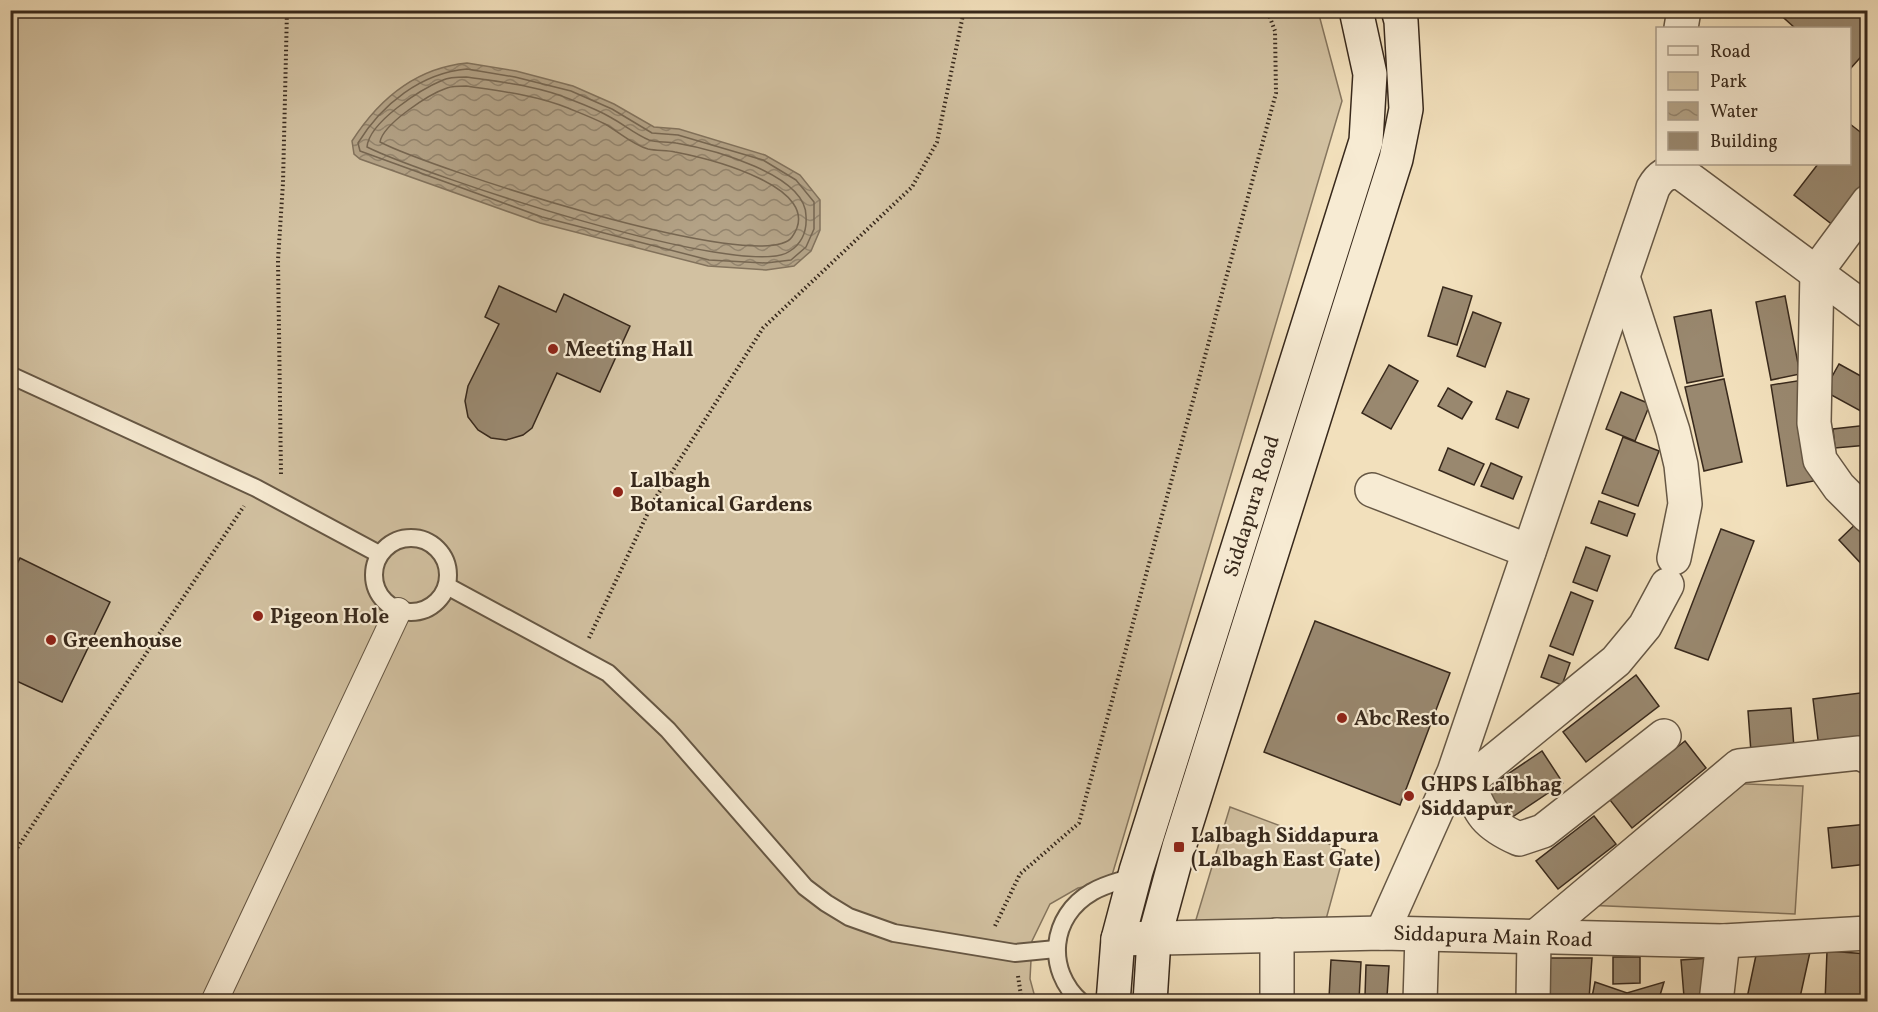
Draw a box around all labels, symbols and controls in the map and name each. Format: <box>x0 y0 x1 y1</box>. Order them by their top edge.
legend <box>1656 27 1851 165</box>
text: Road <box>1710 40 1751 65</box>
text: Park <box>1710 70 1747 95</box>
text: Water <box>1710 100 1758 125</box>
text: Building <box>1710 130 1778 155</box>
place label: Meeting Hall <box>565 336 693 365</box>
marker: Meeting Hall <box>546 342 560 356</box>
street label: Siddapura Road <box>1217 432 1288 581</box>
place label: Lalbagh Botanical Gardens <box>630 467 812 520</box>
marker: Lalbagh Botanical Gardens <box>611 485 625 499</box>
place label: Pigeon Hole <box>270 603 389 632</box>
marker: Pigeon Hole <box>251 609 265 623</box>
place label: Greenhouse <box>63 627 182 656</box>
marker: Greenhouse <box>44 633 58 647</box>
place label: Abc Resto <box>1354 705 1450 734</box>
marker: Abc Resto <box>1335 711 1349 725</box>
place label: GHPS Lalbhag Siddapur <box>1421 771 1562 824</box>
marker: GHPS Lalbhag Siddapur <box>1402 789 1416 803</box>
place label: Lalbagh Siddapura (Lalbagh East Gate) <box>1191 822 1380 875</box>
marker: Lalbagh Siddapura (Lalbagh East Gate) <box>1172 840 1186 854</box>
street label: Siddapura Main Road <box>1393 920 1593 955</box>

